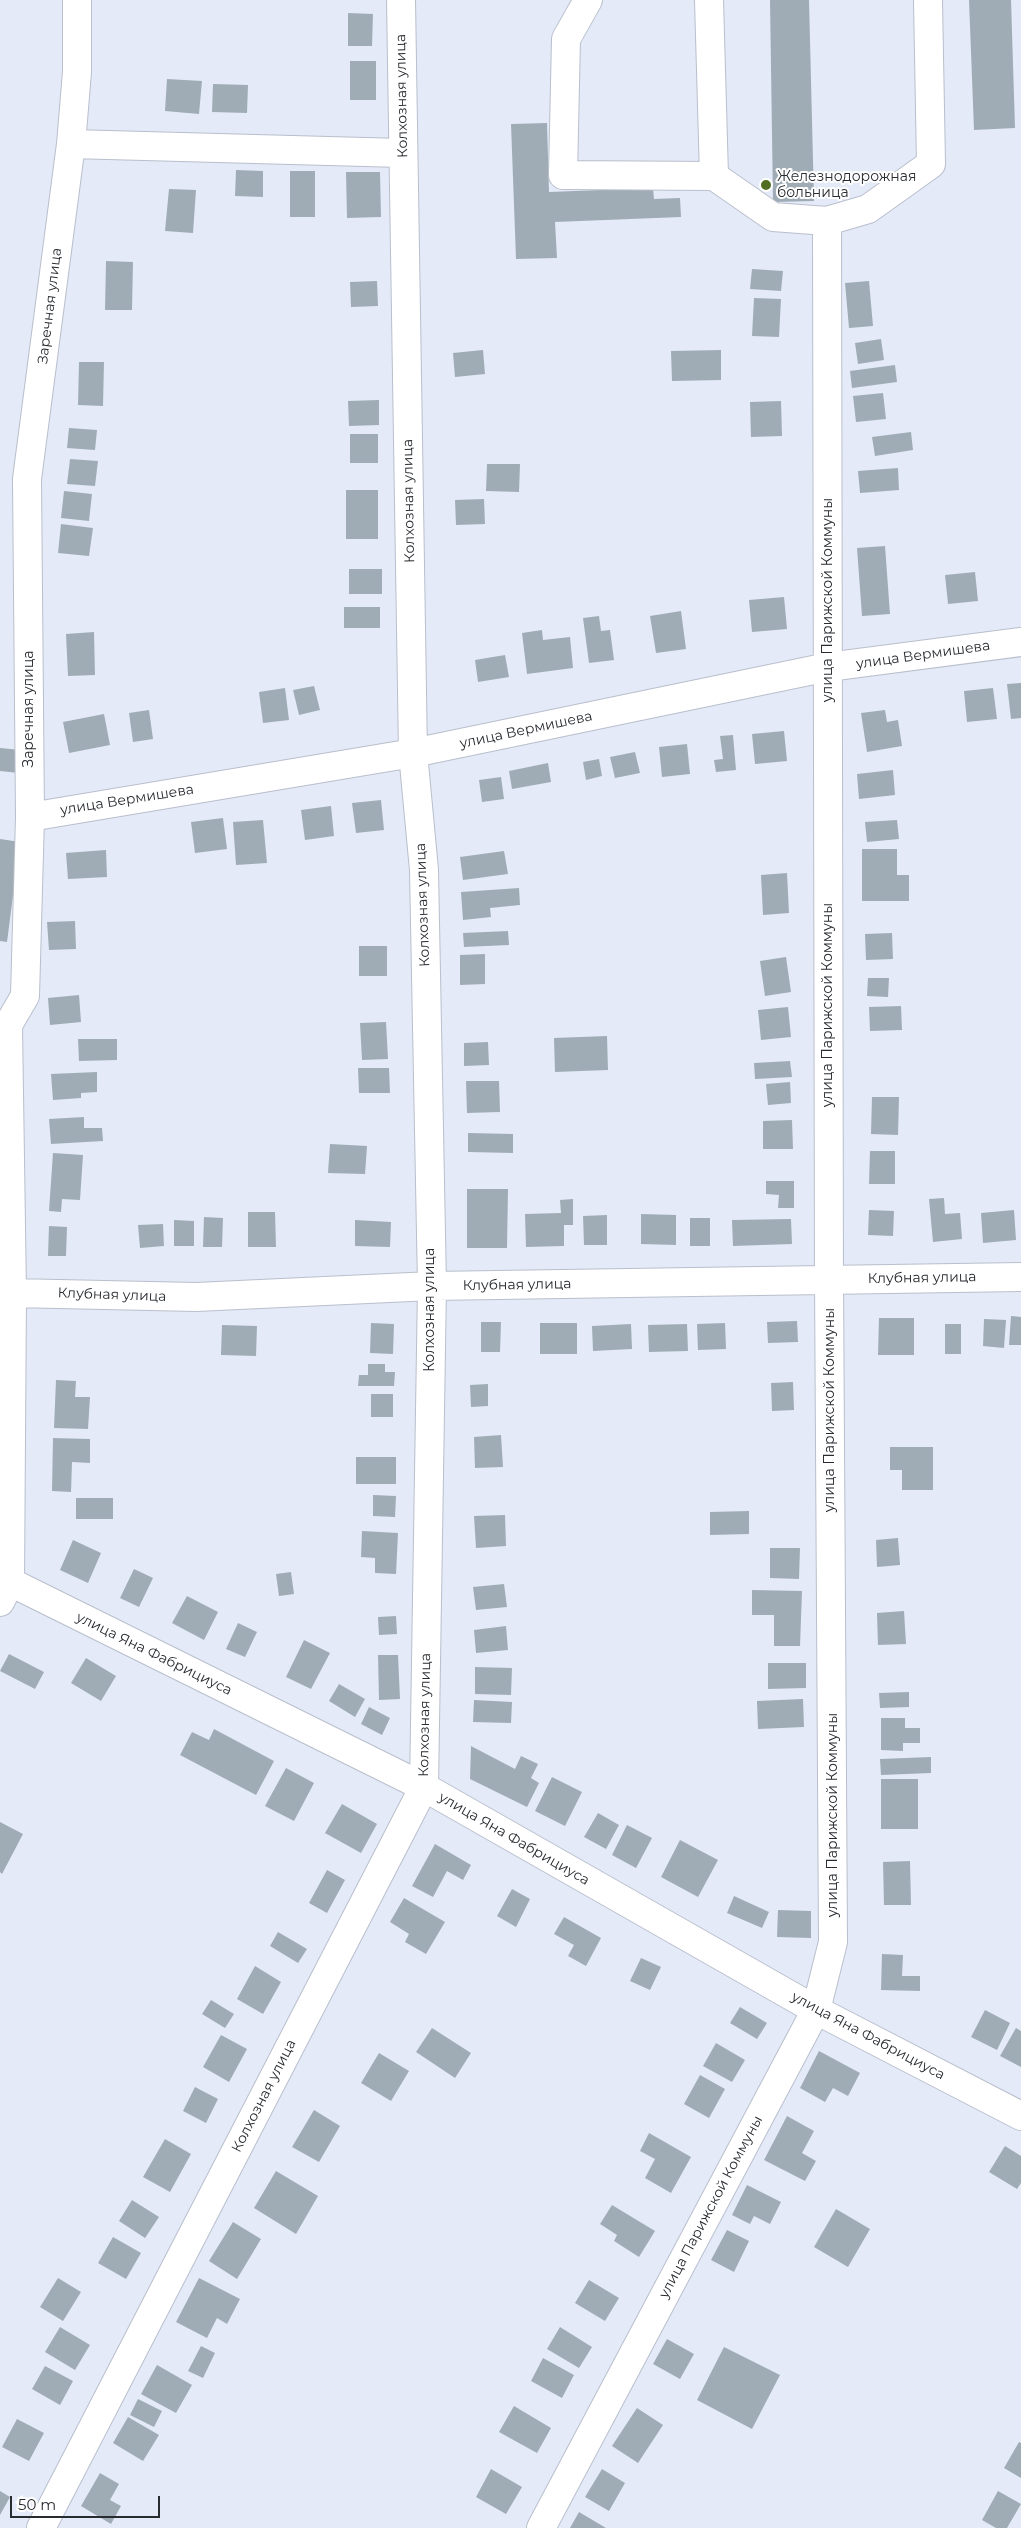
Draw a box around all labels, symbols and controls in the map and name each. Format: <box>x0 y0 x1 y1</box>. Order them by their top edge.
street label: Колхозная улица <box>393 34 411 158</box>
place label: Железнодорожная больница <box>777 169 916 202</box>
marker: Железнодорожная больница <box>759 178 773 192</box>
street label: Заречная улица <box>35 247 65 365</box>
street label: Колхозная улица <box>400 439 418 563</box>
street label: улица Парижской Коммуны <box>820 498 836 702</box>
street label: улица Вермишева <box>855 637 991 673</box>
street label: Заречная улица <box>21 651 37 767</box>
street label: улица Вермишева <box>458 708 594 752</box>
street label: улица Вермишева <box>59 781 195 819</box>
street label: Колхозная улица <box>412 843 434 967</box>
street label: улица Парижской Коммуны <box>820 903 836 1107</box>
street label: Колхозная улица <box>422 1248 438 1372</box>
street label: Клубная улица <box>867 1269 977 1287</box>
street label: Клубная улица <box>462 1276 572 1294</box>
street label: Клубная улица <box>57 1285 167 1305</box>
street label: улица Парижской Коммуны <box>822 1308 838 1512</box>
street label: улица Яна Фабрициуса <box>73 1609 235 1699</box>
street label: Колхозная улица <box>416 1653 434 1777</box>
street label: улица Парижской Коммуны <box>825 1713 841 1917</box>
street label: улица Яна Фабрициуса <box>436 1789 592 1889</box>
street label: улица Яна Фабрициуса <box>788 1988 948 2084</box>
street label: Колхозная улица <box>228 2037 300 2155</box>
street label: улица Парижской Коммуны <box>656 2113 766 2301</box>
scale bar <box>12 2486 162 2518</box>
text: 50 m <box>18 2495 56 2514</box>

